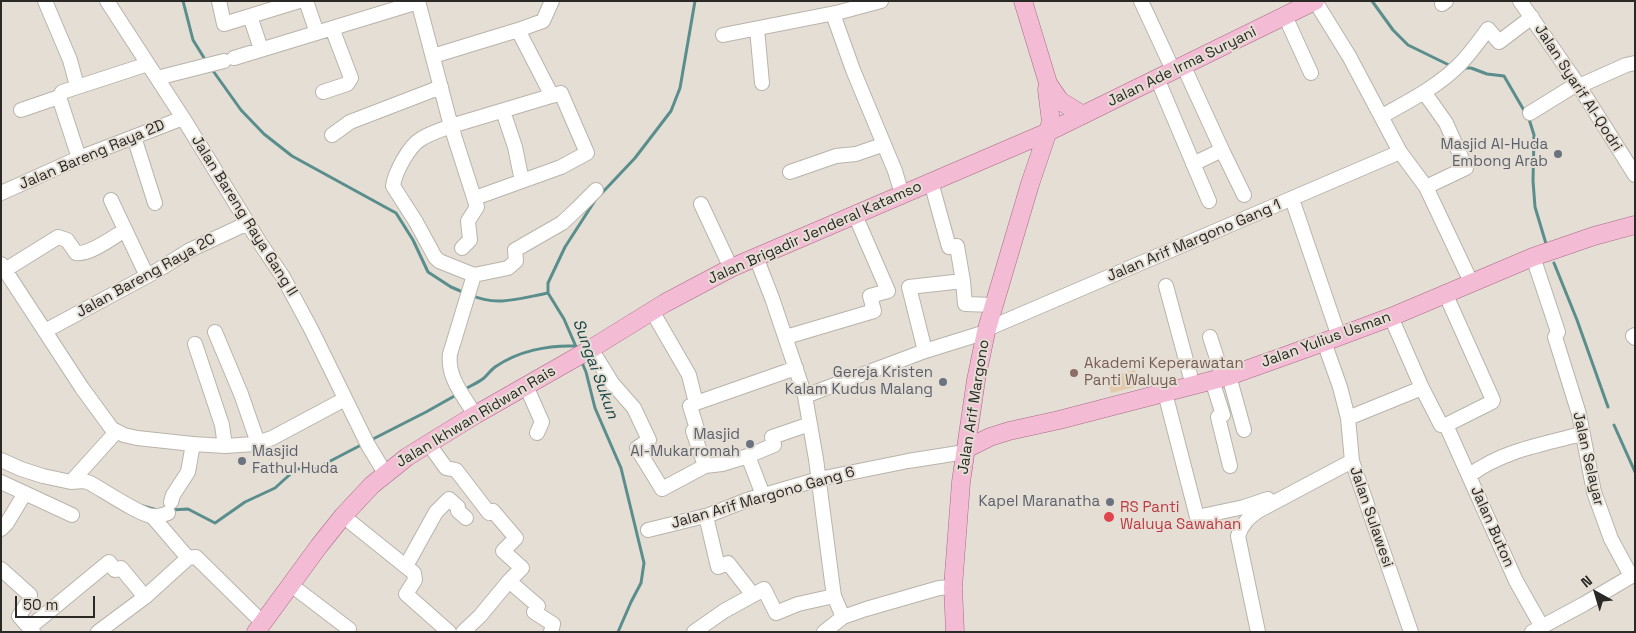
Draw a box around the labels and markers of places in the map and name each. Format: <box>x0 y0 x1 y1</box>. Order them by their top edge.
place label: Masjid Al-Huda Embong Arab <box>1440 136 1548 171</box>
marker: Masjid Al-Huda Embong Arab <box>1552 148 1564 160</box>
place label: Akademi Keperawatan Panti Waluya <box>1084 355 1244 390</box>
place label: Gereja Kristen Kalam Kudus Malang <box>785 364 933 399</box>
marker: Akademi Keperawatan Panti Waluya <box>1068 367 1080 379</box>
marker: Gereja Kristen Kalam Kudus Malang <box>937 376 949 388</box>
place label: Masjid Al-Mukarromah <box>630 426 740 461</box>
marker: Masjid Al-Mukarromah <box>744 438 756 450</box>
place label: Masjid Fathul Huda <box>252 443 338 478</box>
marker: Masjid Fathul Huda <box>236 455 248 467</box>
place label: Kapel Maranatha <box>978 493 1100 511</box>
marker: Kapel Maranatha <box>1104 496 1116 508</box>
place label: RS Panti Waluya Sawahan <box>1120 499 1241 534</box>
marker: RS Panti Waluya Sawahan <box>1102 510 1116 524</box>

